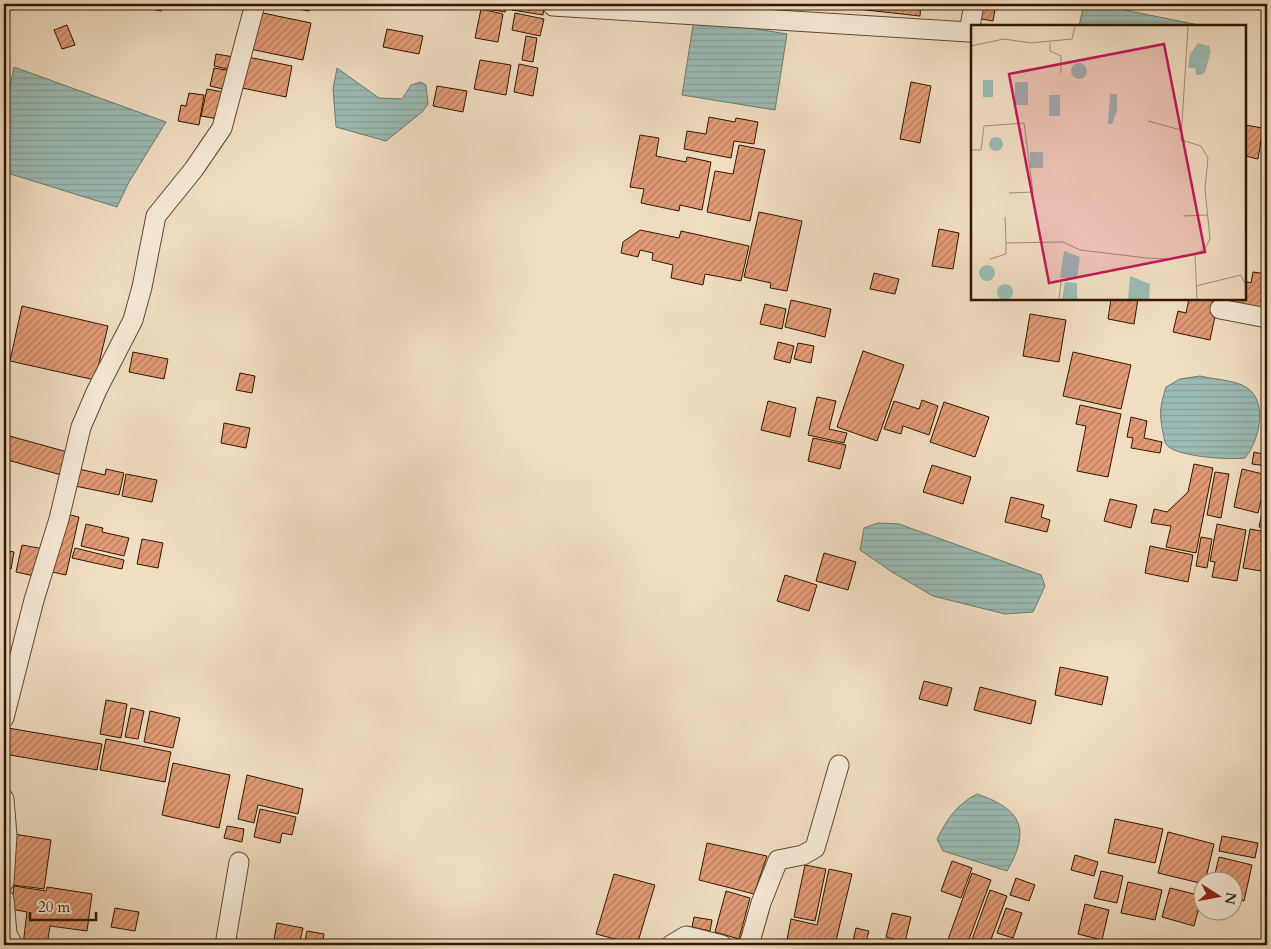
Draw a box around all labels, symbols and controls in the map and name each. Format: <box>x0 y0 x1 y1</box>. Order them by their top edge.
inset map <box>971 25 1246 300</box>
north arrow <box>1194 872 1244 922</box>
scale bar <box>30 889 96 921</box>
text: N <box>1220 891 1241 906</box>
text: 20 m <box>38 897 70 917</box>

